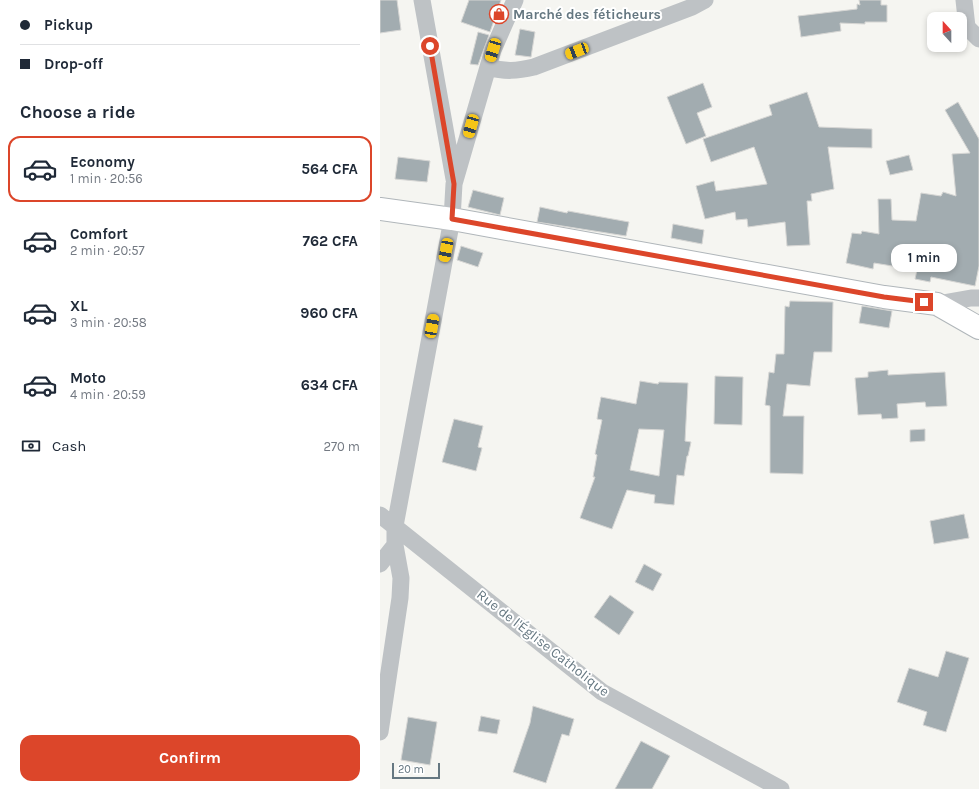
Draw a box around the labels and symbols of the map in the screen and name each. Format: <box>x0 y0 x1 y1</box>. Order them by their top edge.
shop icon: Marché des féticheurs <box>488 3 510 25</box>
place label: Marché des féticheurs <box>513 6 661 23</box>
north arrow <box>927 12 967 52</box>
route start <box>421 37 439 55</box>
car <box>484 37 502 63</box>
car <box>564 41 590 61</box>
car <box>462 113 480 139</box>
car <box>438 237 454 263</box>
callout: 1 min <box>891 244 957 272</box>
route end <box>915 293 933 311</box>
car <box>424 313 440 339</box>
street label: Rue de l'Église Catholique <box>473 585 613 700</box>
scale bar <box>392 761 440 780</box>

